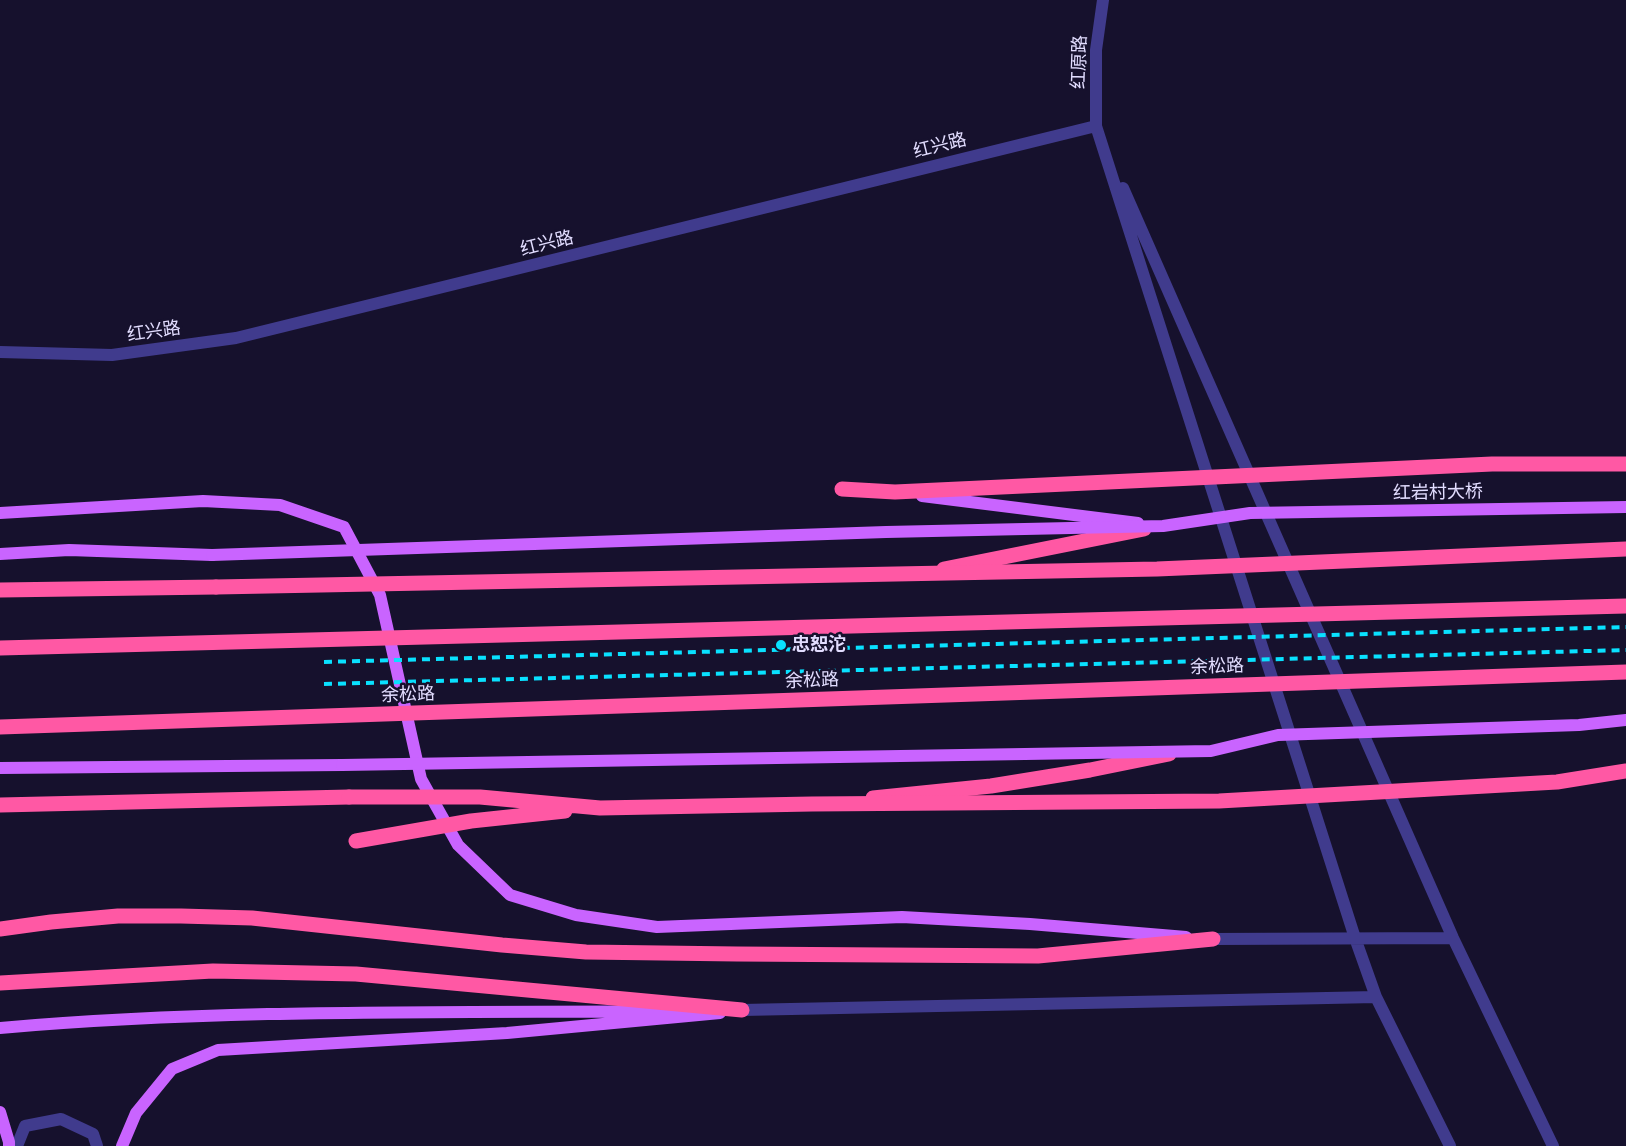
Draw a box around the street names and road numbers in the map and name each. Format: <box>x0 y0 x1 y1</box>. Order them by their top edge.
street label: 红原路 <box>1068 35 1092 89</box>
street label: 红兴路 <box>911 129 969 163</box>
street label: 红兴路 <box>518 227 576 261</box>
street label: 红兴路 <box>126 318 182 346</box>
street label: 红岩村大桥 <box>1393 481 1483 505</box>
street label: 余松路 <box>1190 655 1244 679</box>
street label: 余松路 <box>785 669 839 693</box>
street label: 余松路 <box>381 683 435 707</box>

